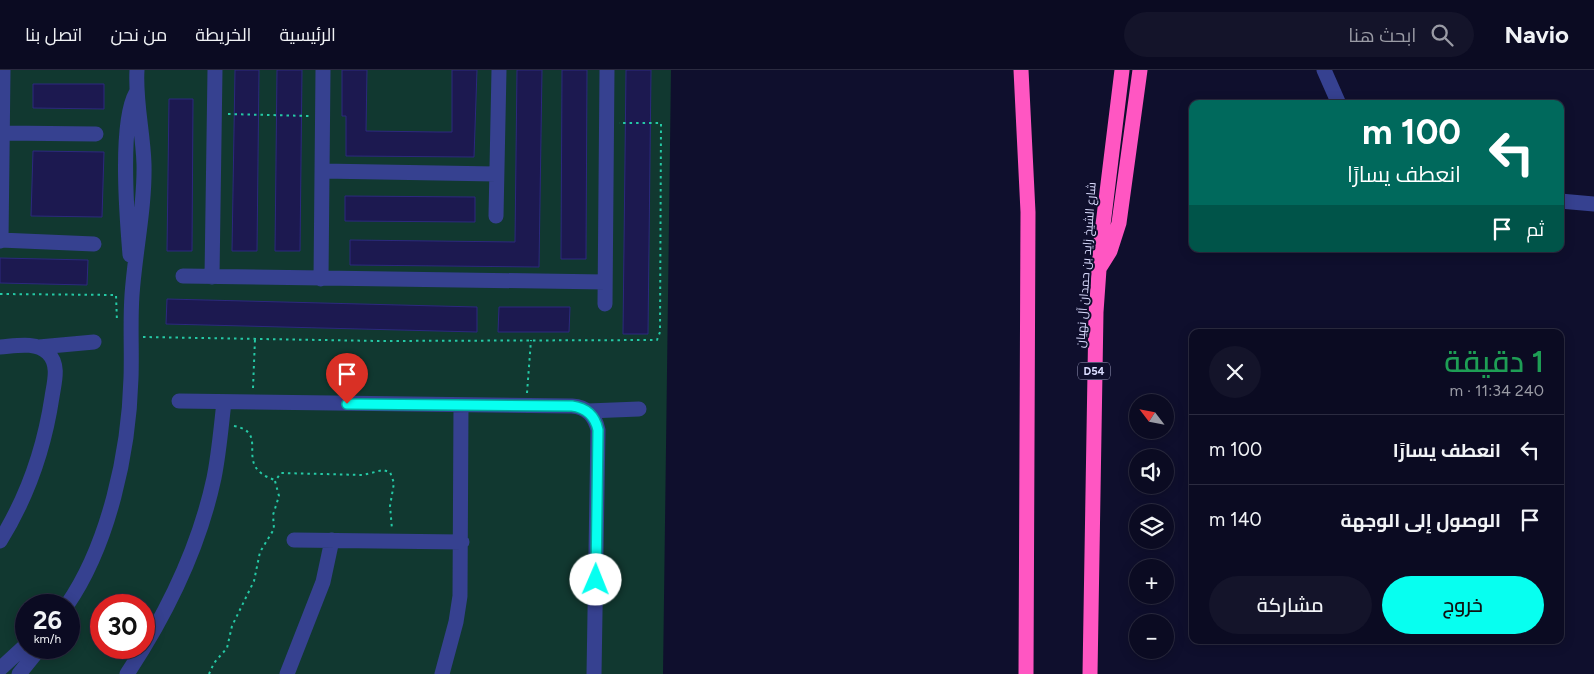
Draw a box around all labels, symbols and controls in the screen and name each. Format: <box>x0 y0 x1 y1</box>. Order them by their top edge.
search box <box>1124 12 1474 57</box>
text: Navio <box>1504 20 1569 49</box>
icon: search <box>1428 21 1456 49</box>
text: اتصل بنا <box>25 24 82 46</box>
text: من نحن <box>110 24 167 46</box>
text: الخريطة <box>195 24 251 46</box>
text: الرئيسية <box>279 24 336 46</box>
text: ابحث هنا <box>1348 24 1416 47</box>
text: 100 m <box>1362 111 1461 153</box>
icon: left <box>1479 120 1544 185</box>
text: انعطف يسارًا <box>1347 161 1461 188</box>
street label: شارع الشيخ زايد بن حمدان آل نهيان <box>1073 181 1100 349</box>
icon: arrive <box>1488 215 1516 243</box>
text: ثم <box>1526 218 1544 241</box>
text: 1 دقيقة <box>1444 343 1544 380</box>
button: close <box>1209 346 1261 398</box>
pin <box>326 353 368 404</box>
icon: arrive <box>333 360 361 388</box>
road number: D54 <box>1078 362 1110 380</box>
text: 240 m · 11:34 <box>1449 381 1544 400</box>
north arrow <box>1129 394 1174 439</box>
map controls <box>1129 394 1174 659</box>
icon: left <box>1516 436 1544 464</box>
text: 100 m <box>1209 438 1262 461</box>
text: انعطف يسارًا <box>1393 439 1501 462</box>
button: sound <box>1129 449 1174 494</box>
button: layers <box>1129 504 1174 549</box>
icon: arrive <box>1516 506 1544 534</box>
text: 140 m <box>1209 508 1262 531</box>
text: الوصول إلى الوجهة <box>1341 509 1501 532</box>
position arrow <box>569 553 621 605</box>
button: + <box>1129 559 1174 604</box>
button: مشاركة <box>1209 576 1372 634</box>
button: خروج <box>1382 576 1544 634</box>
speed limit sign: 30 <box>90 594 155 659</box>
text: 26 <box>33 605 62 635</box>
button: − <box>1129 614 1174 659</box>
text: km/h <box>34 632 61 646</box>

